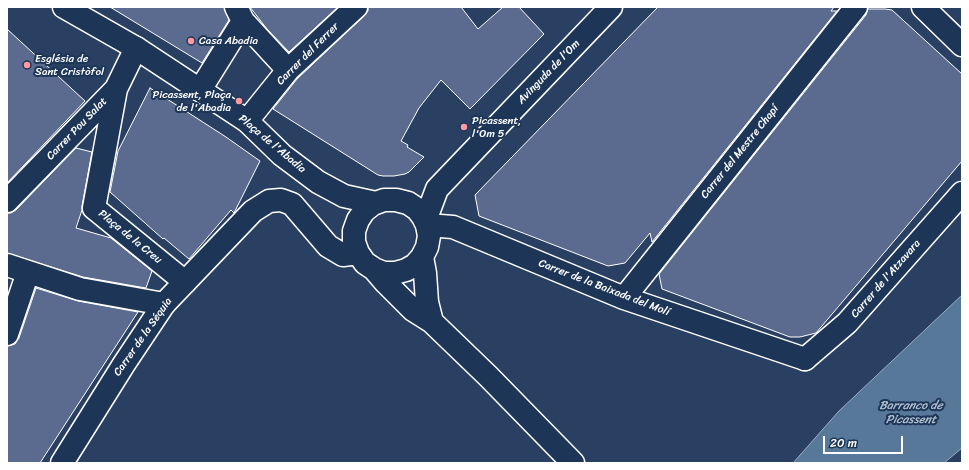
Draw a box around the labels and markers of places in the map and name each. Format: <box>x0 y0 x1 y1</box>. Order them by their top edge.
place label: Casa Abadia <box>199 34 258 48</box>
marker: Casa Abadia <box>186 36 196 46</box>
place label: Església de Sant Cristòfol <box>35 52 104 78</box>
marker: Església de Sant Cristòfol <box>22 60 32 70</box>
place label: Picassent, Plaça de l'Abadia <box>153 88 231 114</box>
marker: Picassent, Plaça de l'Abadia <box>234 96 244 106</box>
place label: Picassent, l'Om 5 <box>472 114 521 140</box>
marker: Picassent, l'Om 5 <box>459 122 469 132</box>

